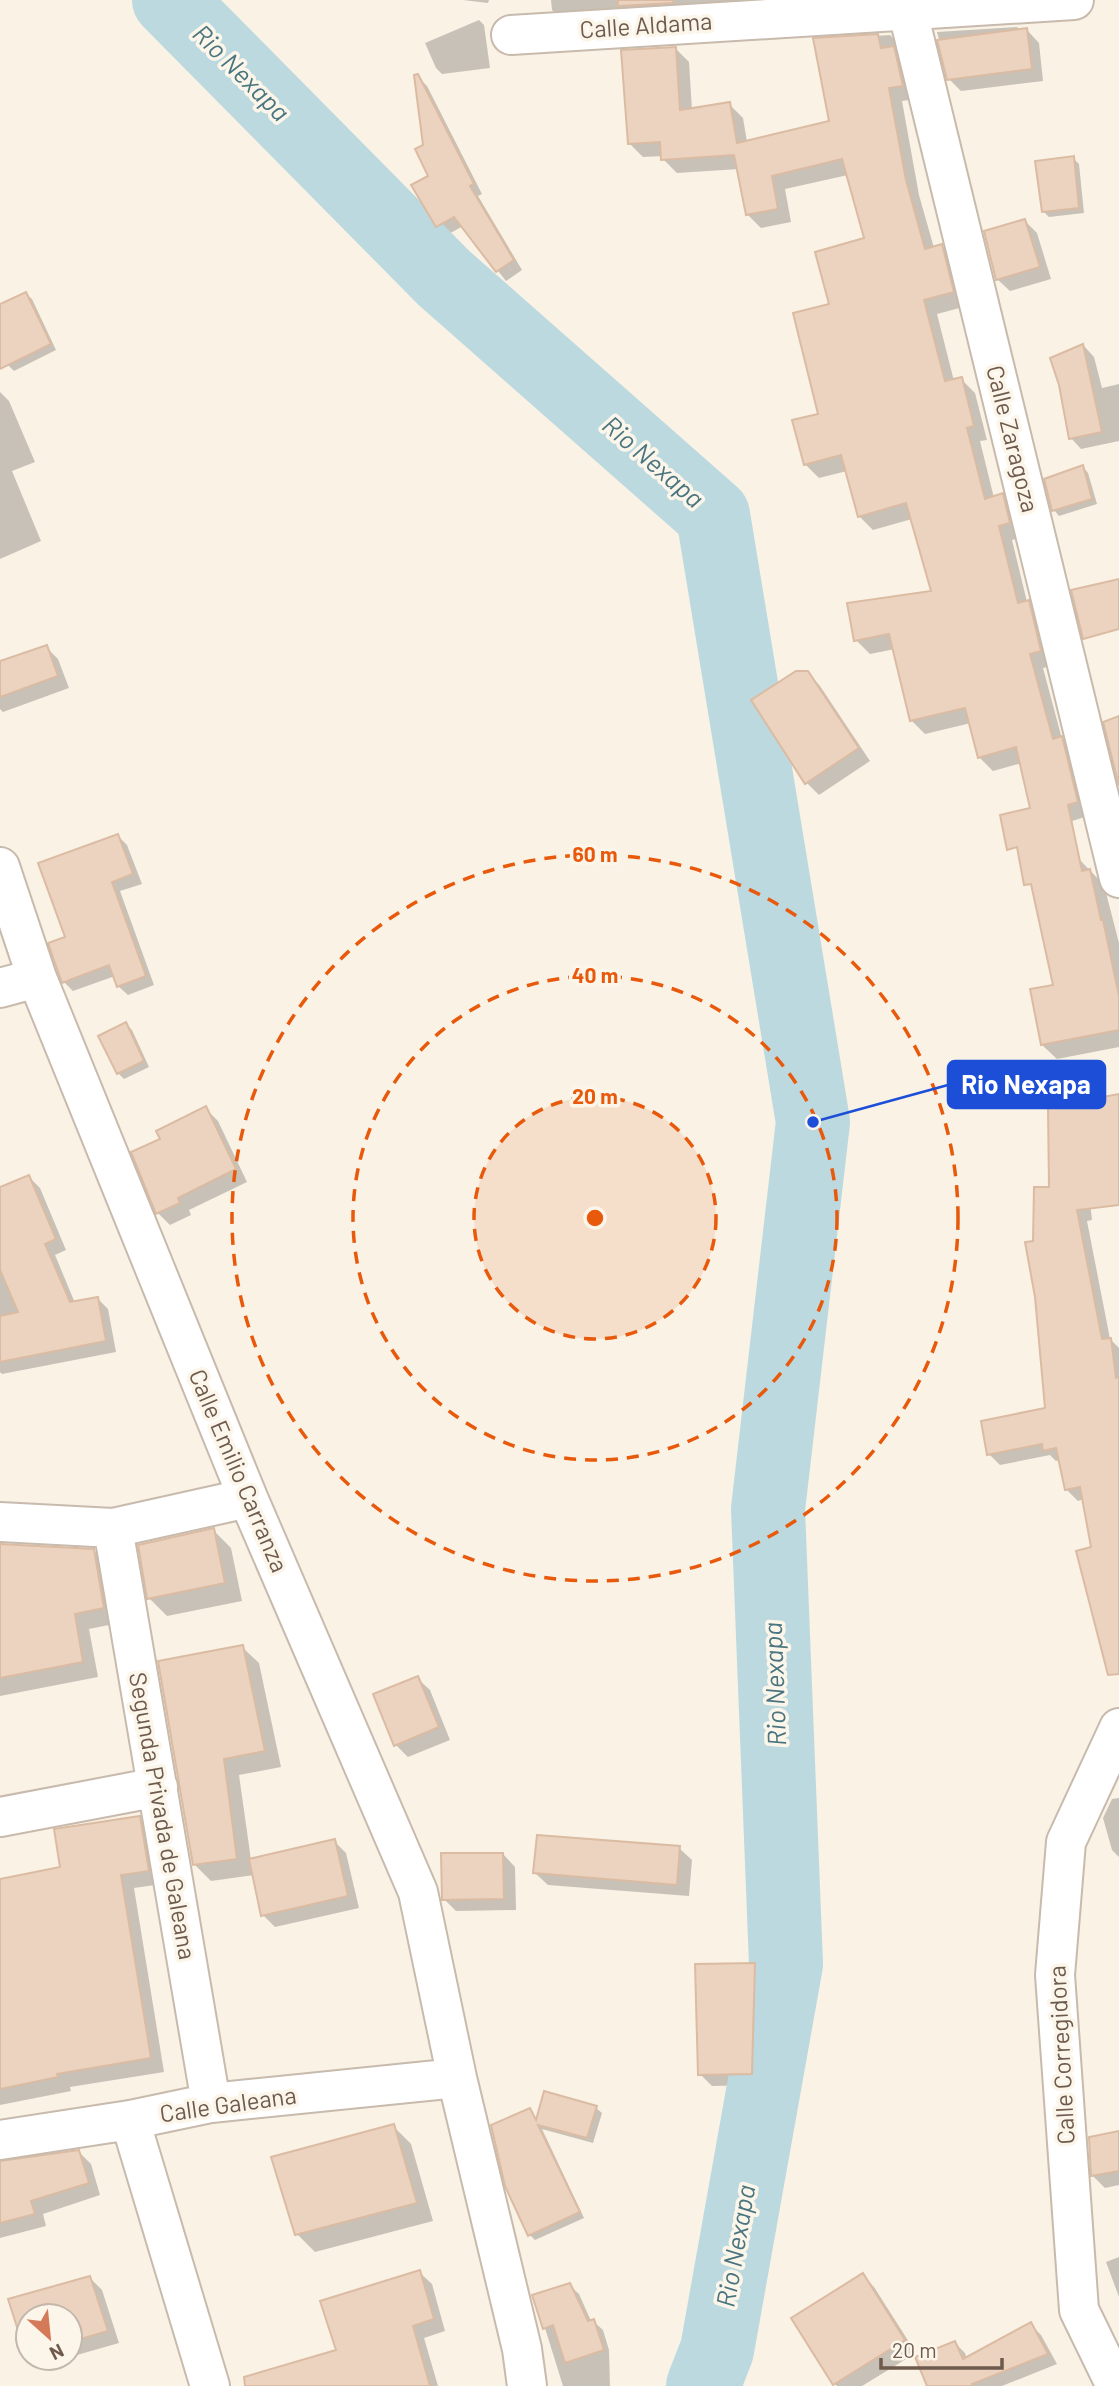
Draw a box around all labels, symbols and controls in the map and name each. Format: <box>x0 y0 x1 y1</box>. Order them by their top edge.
street label: Calle Aldama <box>579 5 713 44</box>
water label: Rio Nexapa <box>187 17 297 127</box>
street label: Calle Zaragoza <box>981 362 1046 515</box>
water label: Rio Nexapa <box>597 408 711 513</box>
text: 60 m <box>573 841 617 866</box>
text: 40 m <box>572 962 618 987</box>
callout: Rio Nexapa <box>948 1061 1105 1108</box>
text: Rio Nexapa <box>961 1068 1091 1099</box>
text: 20 m <box>572 1083 618 1108</box>
centre of rings <box>583 1206 607 1230</box>
street label: Calle Emilio Carranza <box>184 1365 295 1576</box>
water label: Rio Nexapa <box>756 1622 791 1747</box>
street label: Segunda Privada de Galeana <box>124 1670 203 1962</box>
street label: Calle Corregidora <box>1041 1965 1080 2145</box>
street label: Calle Galeana <box>158 2080 298 2127</box>
water label: Rio Nexapa <box>708 2182 761 2309</box>
north arrow <box>14 2302 84 2372</box>
scale bar <box>881 2326 1002 2370</box>
text: 20 m <box>892 2337 937 2362</box>
text: N <box>46 2339 68 2366</box>

